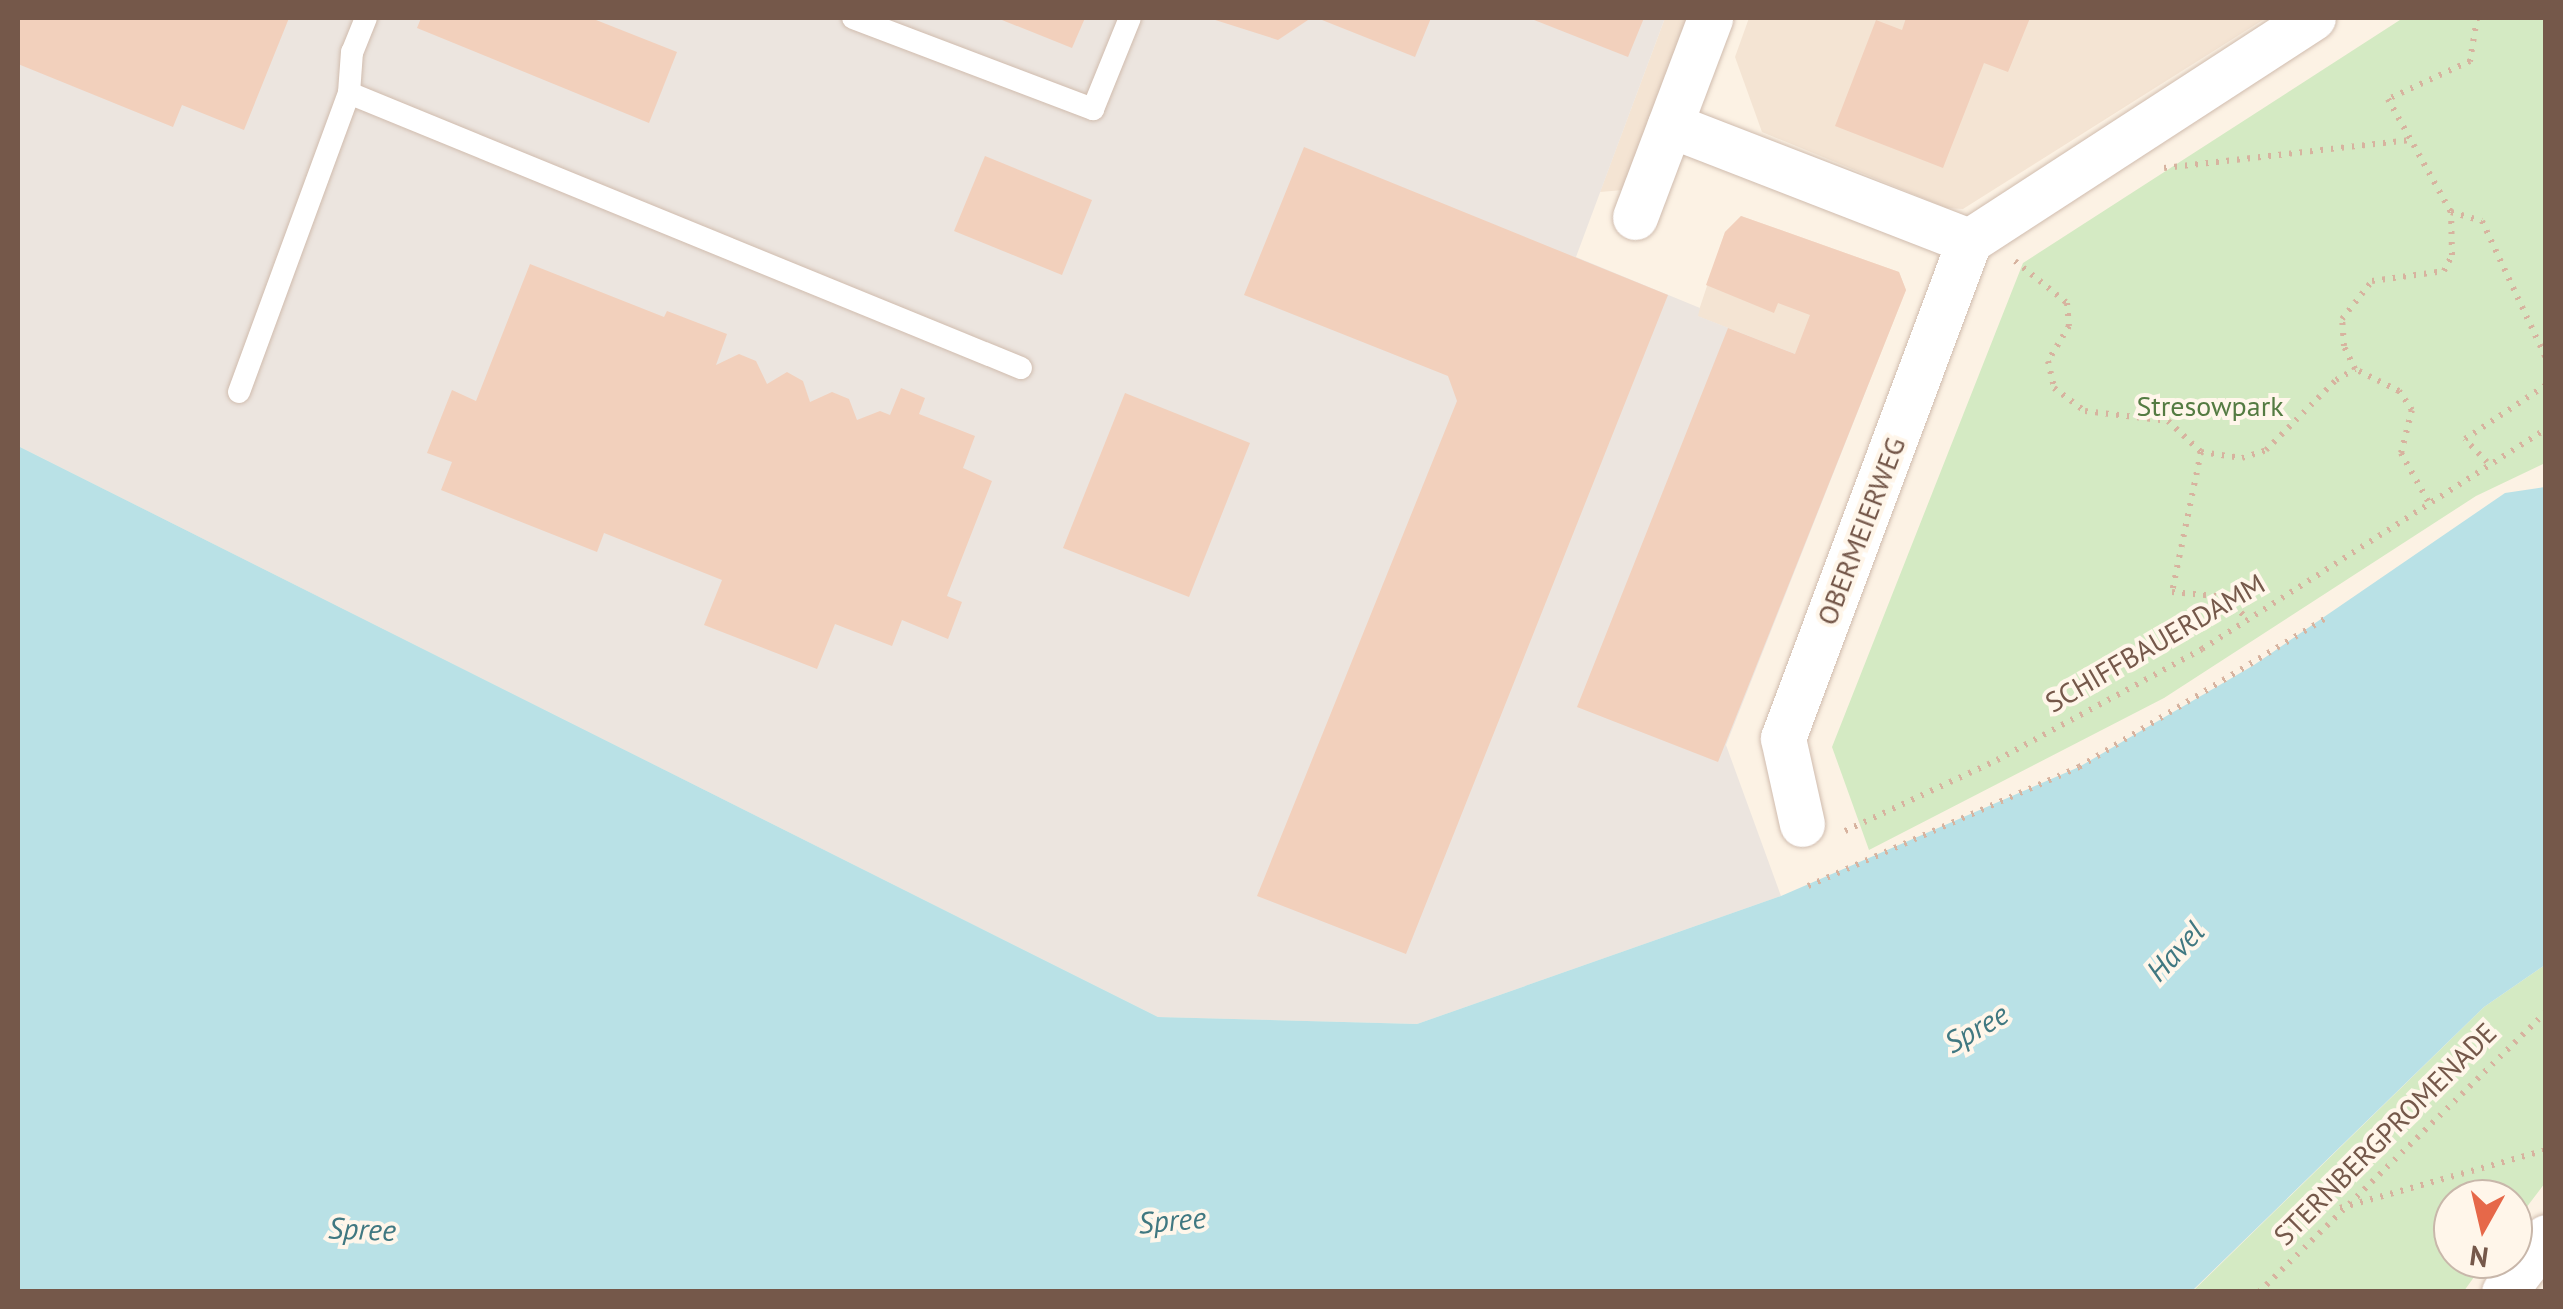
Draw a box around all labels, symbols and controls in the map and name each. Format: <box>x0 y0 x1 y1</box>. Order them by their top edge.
park label: Stresowpark <box>2136 389 2284 423</box>
street label: OBERMEIERWEG <box>1810 432 1912 630</box>
street label: SCHIFFBAUERDAMM <box>2039 567 2271 719</box>
water label: Havel <box>2138 914 2212 988</box>
water label: Spree <box>1938 995 2014 1061</box>
street label: STERNBERGPROMENADE <box>2267 1016 2503 1252</box>
north arrow <box>2433 1179 2533 1279</box>
water label: Spree <box>1137 1199 1207 1241</box>
water label: Spree <box>327 1210 397 1248</box>
text: N <box>2467 1238 2491 1277</box>

